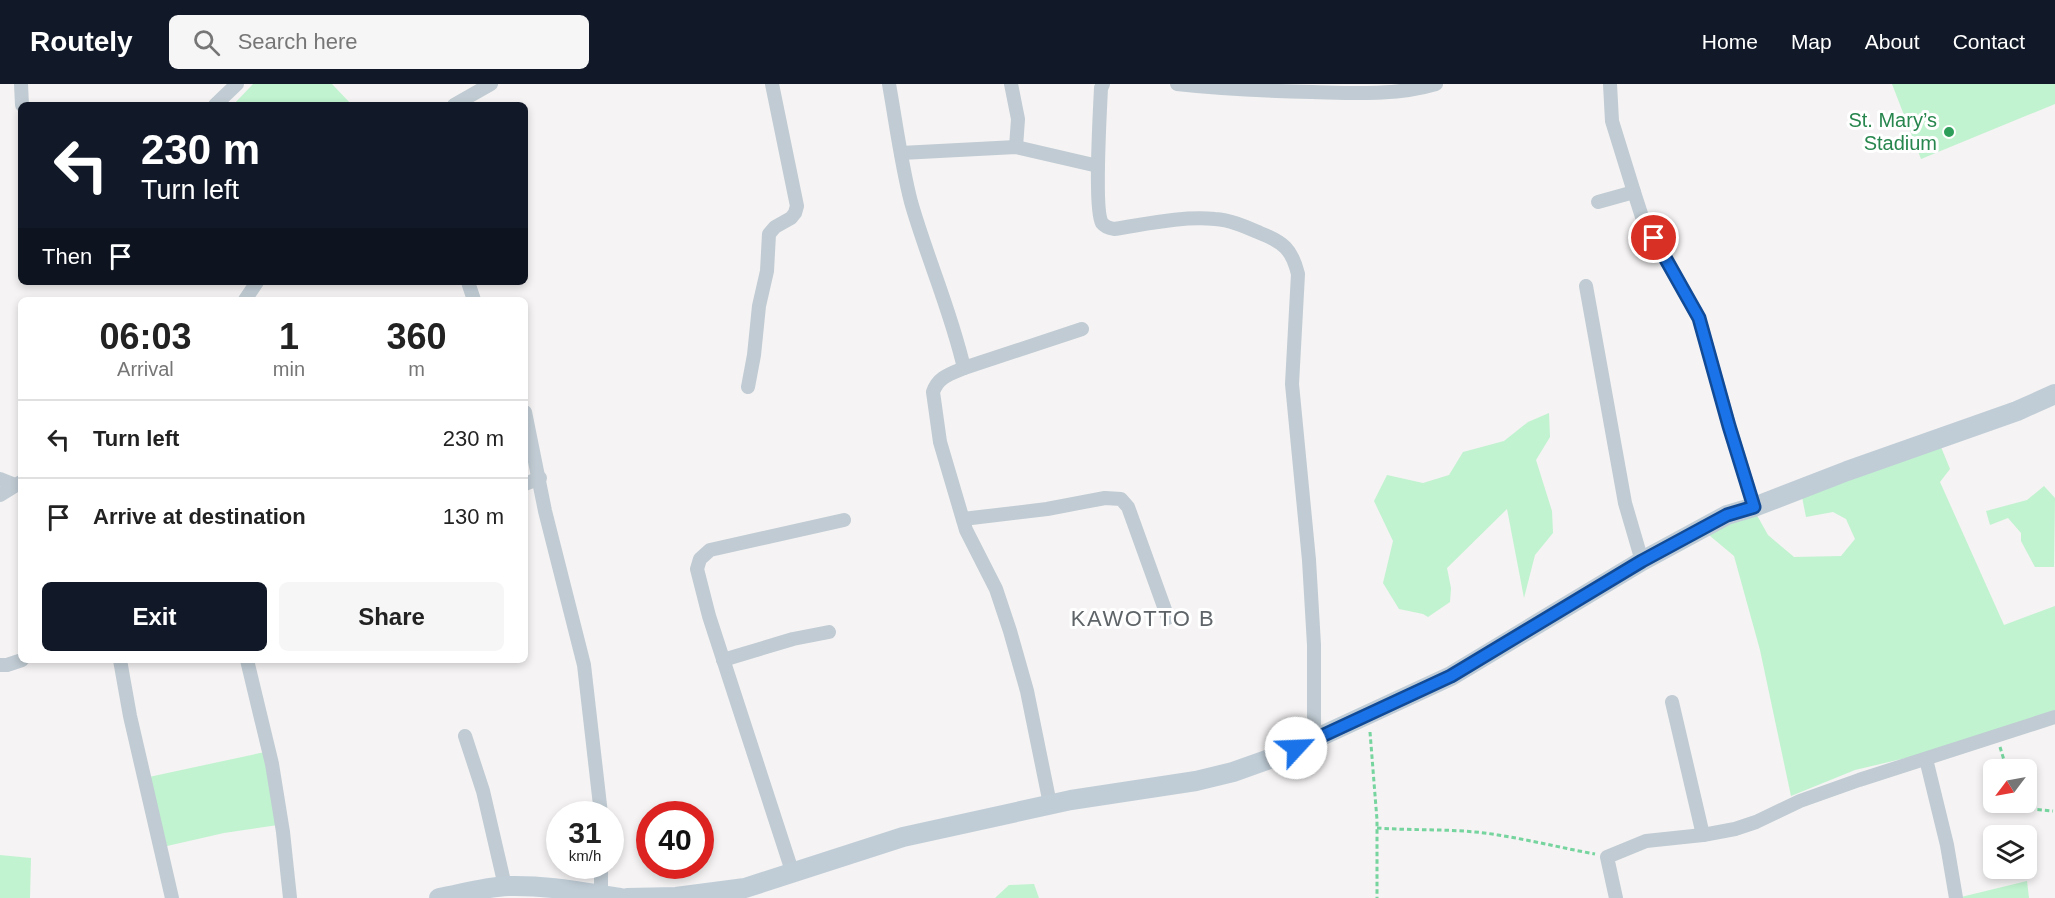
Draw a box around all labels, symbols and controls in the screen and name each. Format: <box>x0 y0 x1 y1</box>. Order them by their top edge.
search box <box>169 15 589 69</box>
text: Routely <box>30 26 133 57</box>
icon: search <box>190 26 223 59</box>
text: Search here <box>238 29 358 54</box>
text: Home <box>1702 30 1758 53</box>
text: Map <box>1791 30 1832 53</box>
text: About <box>1865 30 1920 53</box>
text: Contact <box>1953 30 2025 53</box>
place label: St. Mary’s Stadium <box>1848 109 1937 154</box>
marker: St. Mary’s Stadium <box>1942 125 1956 139</box>
icon: left <box>42 126 120 204</box>
text: 230 m <box>141 126 260 173</box>
text: Turn left <box>141 175 239 205</box>
pin <box>1628 212 1679 263</box>
icon: arrive <box>1637 221 1670 254</box>
icon: arrive <box>104 240 137 273</box>
text: Then <box>42 244 92 269</box>
text: 06:03 <box>99 316 191 357</box>
text: 1 <box>279 316 299 357</box>
text: 360 <box>386 316 447 357</box>
text: Arrival <box>117 358 174 380</box>
text: min <box>273 358 305 380</box>
text: m <box>408 358 425 380</box>
icon: left <box>42 423 75 456</box>
text: Turn left <box>93 426 179 451</box>
text: 230 m <box>443 426 504 451</box>
icon: arrive <box>42 501 75 534</box>
text: Arrive at destination <box>93 504 306 529</box>
text: 130 m <box>443 504 504 529</box>
button: Exit <box>42 582 267 651</box>
button: Share <box>279 582 504 651</box>
district label: KAWOTTO B <box>1071 606 1215 631</box>
position arrow <box>1264 716 1328 780</box>
north arrow <box>1983 759 2037 813</box>
map controls <box>1983 759 2037 879</box>
speed limit sign: 40 <box>636 801 714 879</box>
text: 31 <box>568 816 602 849</box>
button: layers <box>1983 825 2037 879</box>
text: km/h <box>569 847 601 864</box>

